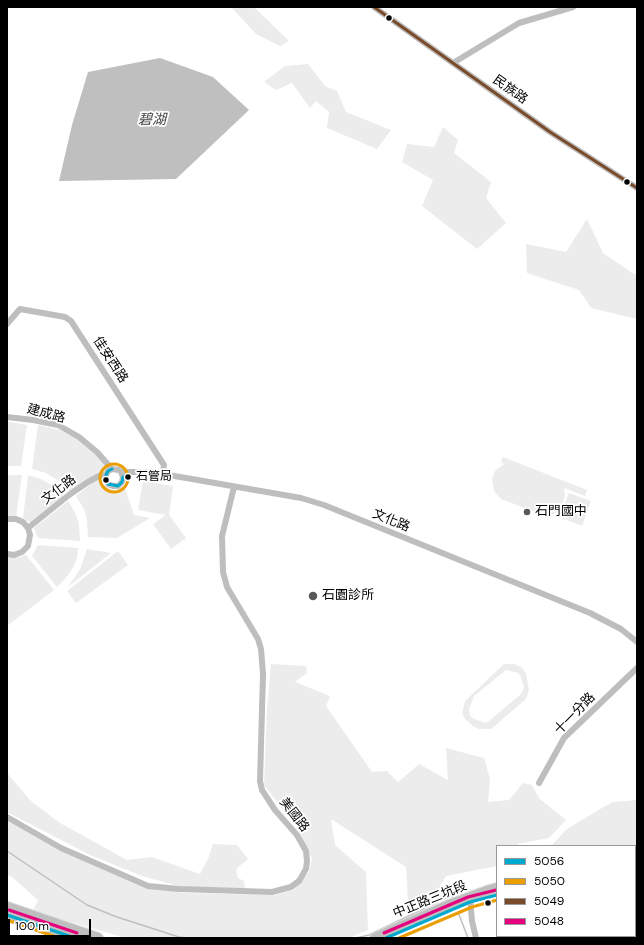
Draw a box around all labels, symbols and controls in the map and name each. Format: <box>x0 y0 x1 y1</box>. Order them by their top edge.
unlabelled marker <box>384 13 394 23</box>
street label: 民族路 <box>490 72 530 108</box>
water label: 碧湖 <box>138 112 166 128</box>
unlabelled marker <box>622 177 632 187</box>
street label: 佳安西路 <box>89 334 131 386</box>
street label: 建成路 <box>25 401 67 427</box>
place label: 石管局 <box>136 470 172 484</box>
street label: 文化路 <box>39 472 79 508</box>
marker: 石管局 <box>123 472 133 482</box>
unlabelled marker <box>101 475 111 485</box>
place label: 石門國中 <box>535 504 587 520</box>
street label: 文化路 <box>370 506 412 536</box>
marker: 石門國中 <box>522 507 532 517</box>
place label: 石園診所 <box>322 588 374 604</box>
marker: 石園診所 <box>307 590 319 602</box>
street label: 十一分路 <box>551 690 599 738</box>
street label: 美國路 <box>276 795 312 835</box>
legend <box>496 845 636 937</box>
text: 5056 <box>534 853 564 869</box>
text: 5050 <box>534 873 565 889</box>
street label: 中正路三坑段 <box>391 878 469 922</box>
text: 5049 <box>534 893 564 909</box>
unlabelled marker <box>483 898 493 908</box>
scale bar <box>10 911 93 937</box>
text: 5048 <box>534 913 564 929</box>
text: 100 m <box>15 918 49 934</box>

